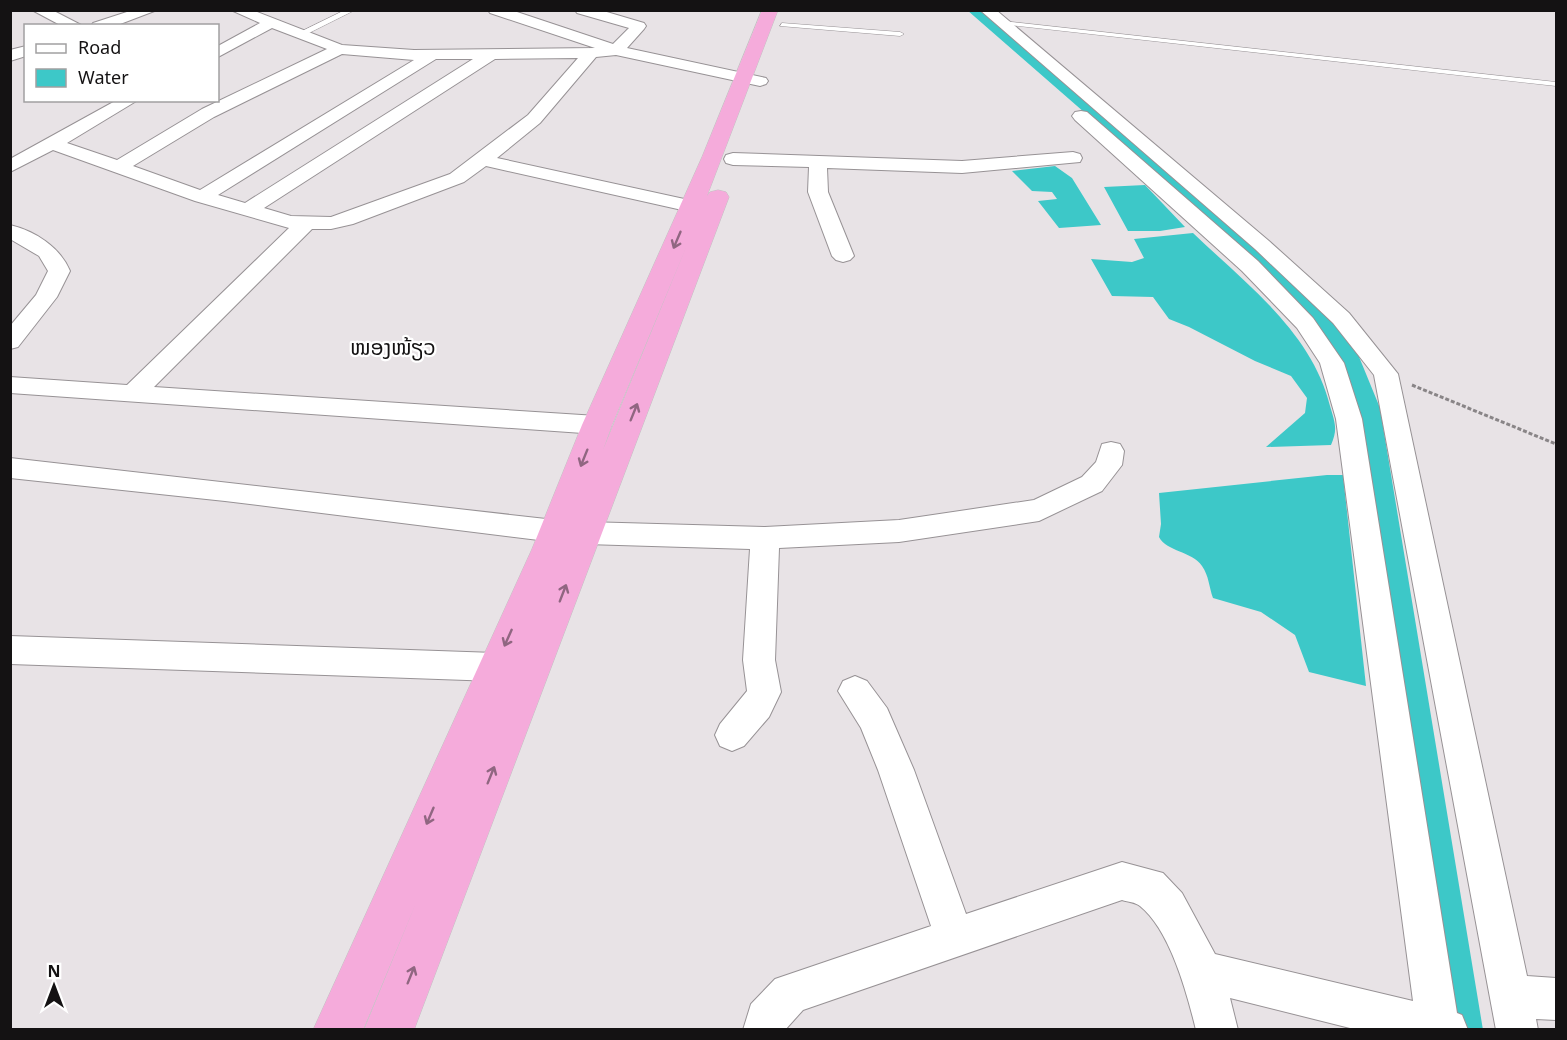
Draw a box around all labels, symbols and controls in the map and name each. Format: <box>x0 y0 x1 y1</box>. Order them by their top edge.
legend <box>24 24 219 102</box>
text: Road <box>78 35 121 59</box>
text: Water <box>78 65 129 89</box>
one-way arrow <box>671 230 682 249</box>
district label: ໜອງໜ້ຽວ <box>350 333 436 361</box>
one-way arrow <box>629 403 640 421</box>
one-way arrow <box>578 448 589 467</box>
one-way arrow <box>558 585 569 603</box>
one-way arrow <box>502 628 514 646</box>
one-way arrow <box>487 766 498 784</box>
one-way arrow <box>424 807 435 825</box>
north arrow <box>24 956 84 1016</box>
text: N <box>47 960 61 982</box>
one-way arrow <box>406 966 417 985</box>

